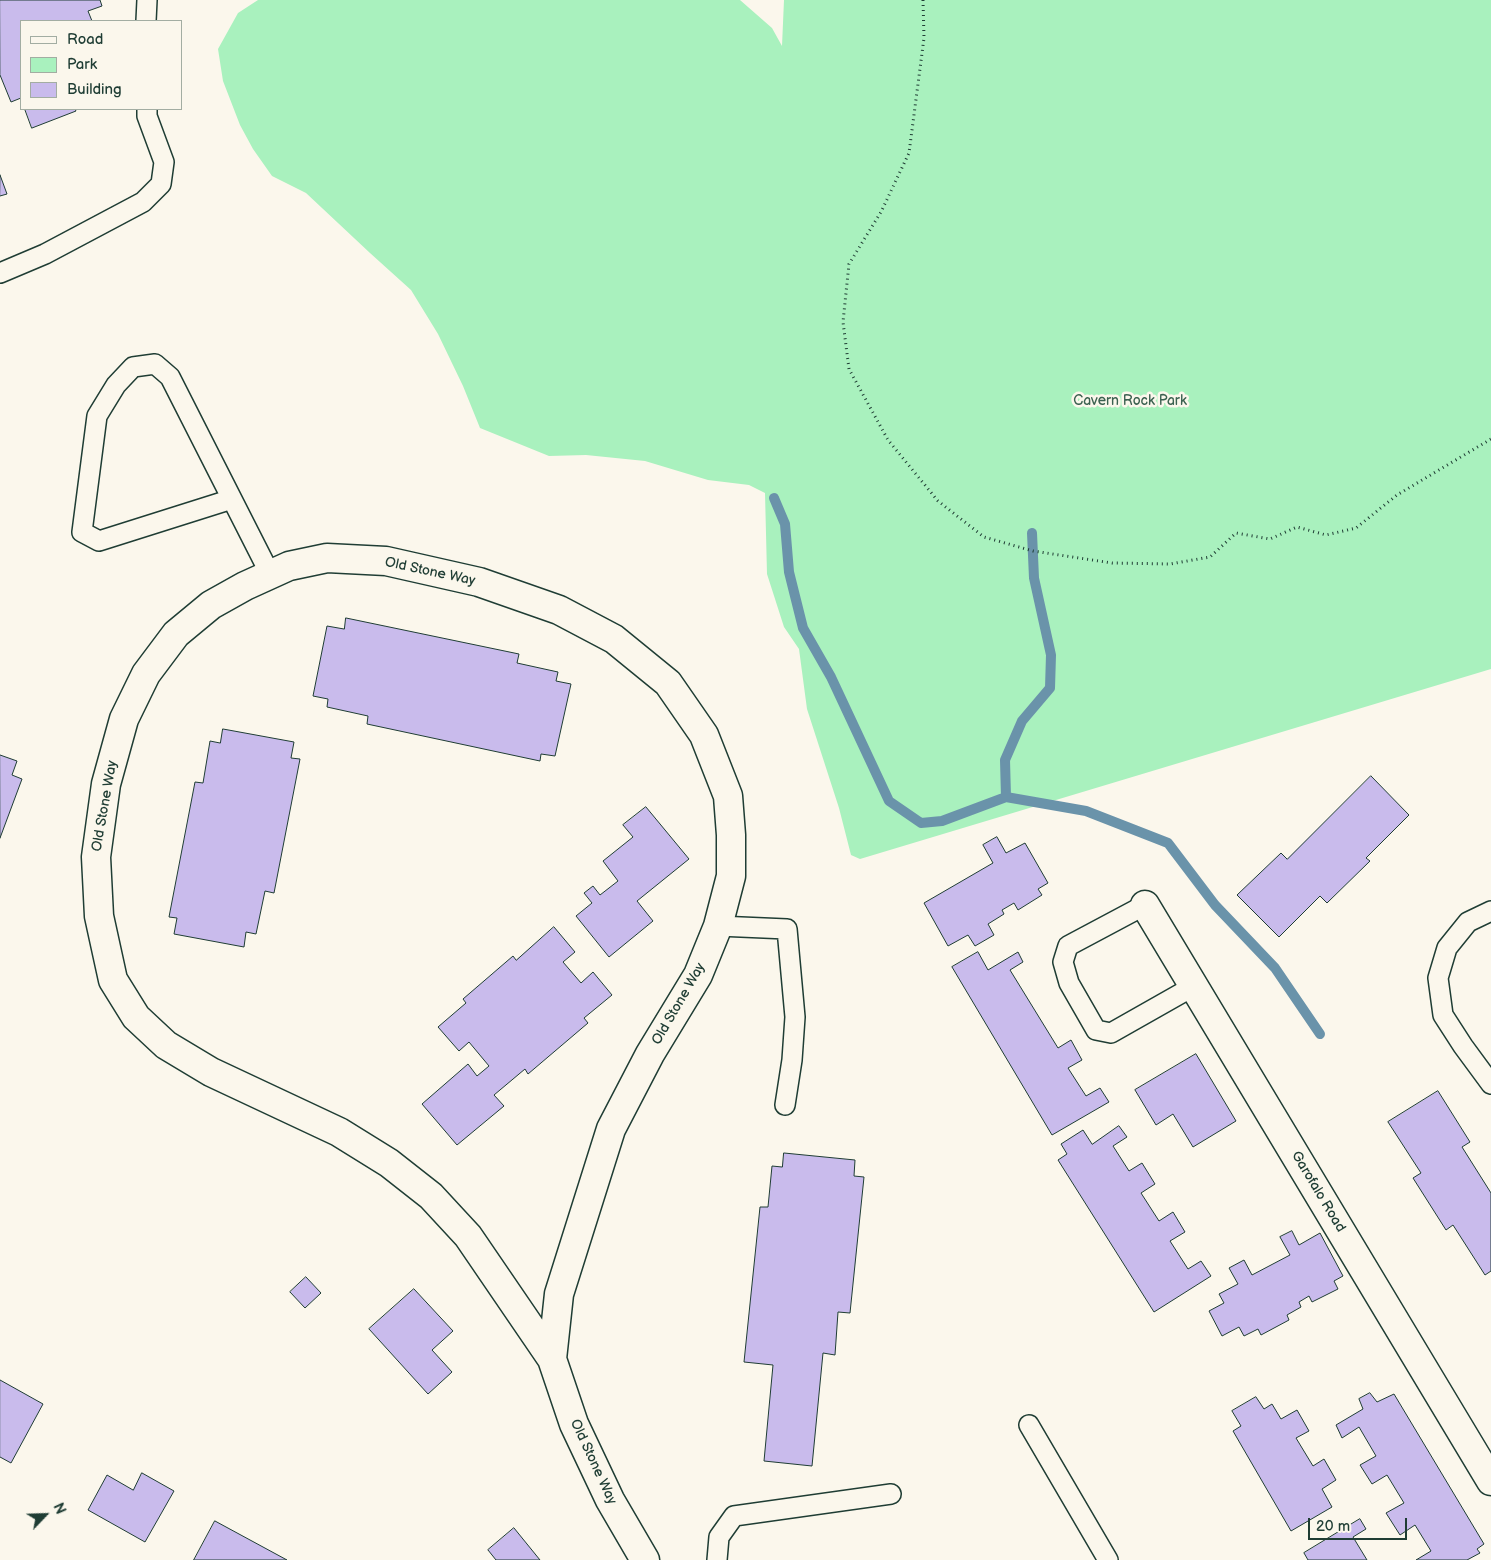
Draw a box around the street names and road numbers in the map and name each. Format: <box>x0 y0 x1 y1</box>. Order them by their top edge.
street label: Old Stone Way <box>383 554 477 590</box>
street label: Old Stone Way <box>89 759 121 853</box>
street label: Old Stone Way <box>649 960 709 1048</box>
street label: Garofalo Road <box>1287 1148 1349 1236</box>
street label: Old Stone Way <box>566 1417 620 1507</box>

